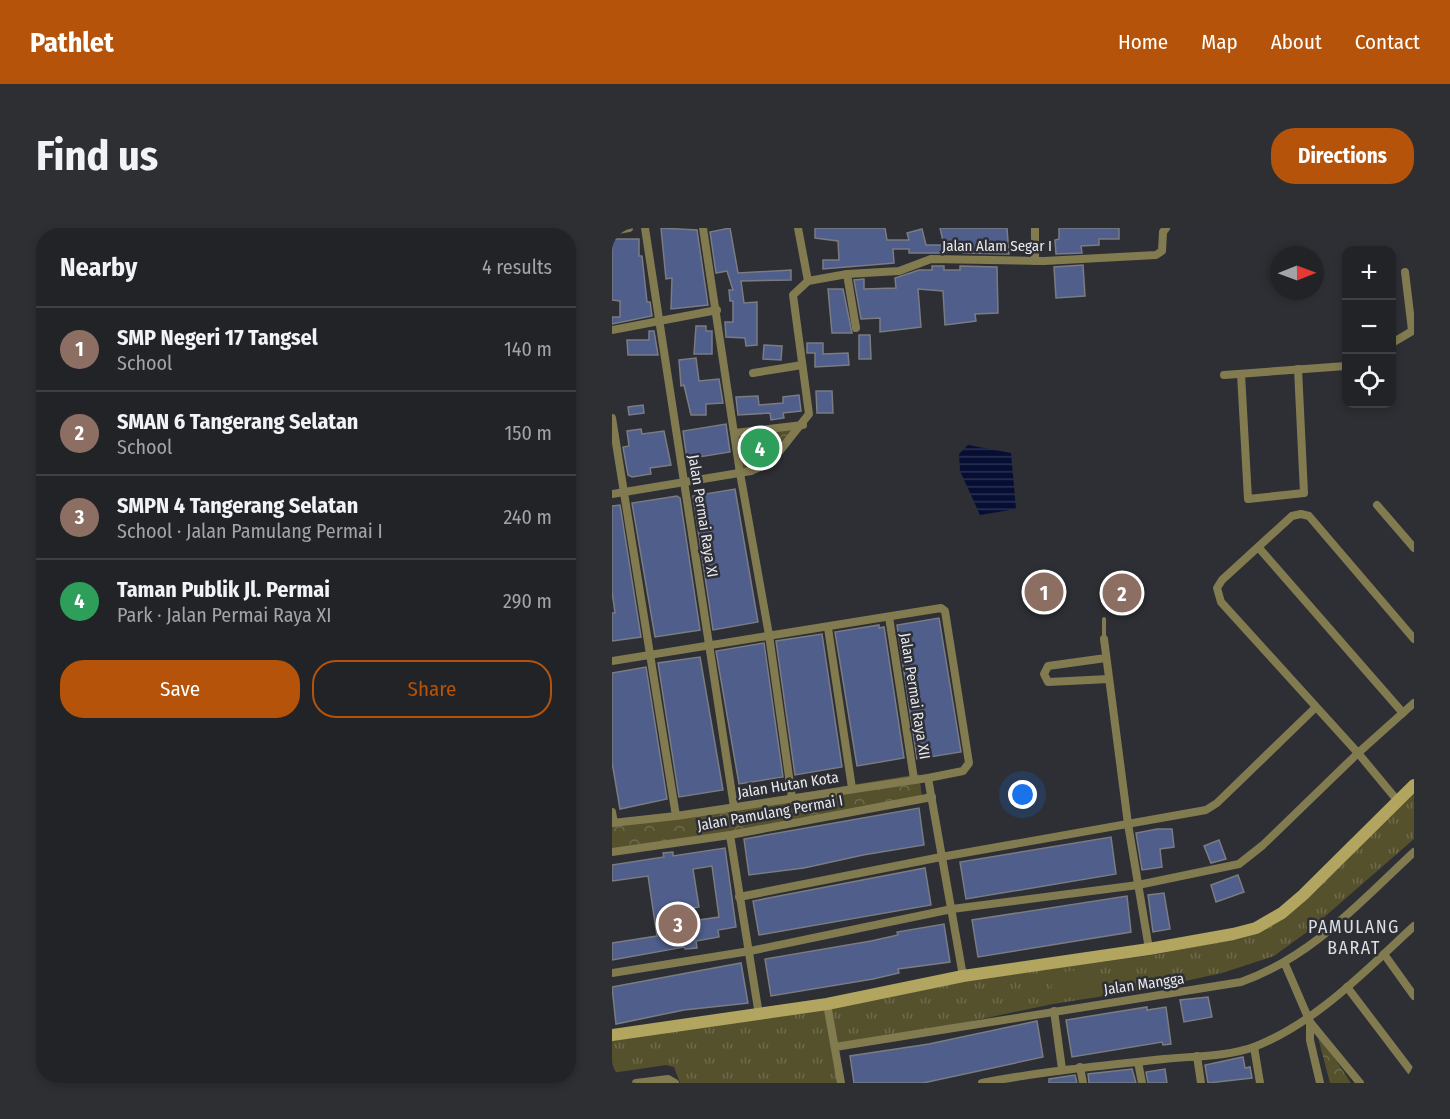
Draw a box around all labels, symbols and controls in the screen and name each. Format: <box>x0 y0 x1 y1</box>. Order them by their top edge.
text: Pathlet <box>30 26 114 59</box>
text: Home <box>1118 29 1168 55</box>
text: Map <box>1201 29 1238 55</box>
text: About <box>1271 29 1322 55</box>
text: Contact <box>1355 29 1420 55</box>
button: Directions <box>1271 128 1414 184</box>
text: Find us <box>36 131 158 181</box>
street label: Jalan Alam Segar I <box>942 237 1052 255</box>
north arrow <box>1270 246 1324 300</box>
map controls <box>1342 246 1396 408</box>
button: + <box>1342 246 1396 300</box>
text: Nearby <box>60 252 137 283</box>
text: 4 results <box>482 255 552 279</box>
button: − <box>1342 300 1396 354</box>
text: SMP Negeri 17 Tangsel <box>117 324 318 351</box>
text: 1 <box>75 337 84 361</box>
text: 140 m <box>504 337 552 361</box>
text: School <box>117 351 172 375</box>
button: locate <box>1342 354 1396 408</box>
text: SMAN 6 Tangerang Selatan <box>117 408 358 435</box>
text: 2 <box>75 421 84 445</box>
text: 150 m <box>505 421 552 445</box>
pin: 4 <box>740 426 780 470</box>
text: School <box>117 435 172 459</box>
street label: Jalan Permai Raya XI <box>684 453 722 579</box>
text: SMPN 4 Tangerang Selatan <box>117 492 358 519</box>
text: 3 <box>75 505 84 529</box>
text: 240 m <box>503 505 552 529</box>
text: School · Jalan Pamulang Permai I <box>117 519 383 543</box>
pin: 1 <box>1024 570 1064 614</box>
pin: 2 <box>1102 570 1142 616</box>
text: Taman Publik Jl. Permai <box>117 576 330 603</box>
text: 4 <box>74 589 85 613</box>
text: 290 m <box>503 589 552 613</box>
text: Park · Jalan Permai Raya XI <box>117 603 331 627</box>
street label: Jalan Permai Raya XII <box>896 631 934 761</box>
button: Save <box>60 660 300 718</box>
button: Share <box>312 660 552 718</box>
street label: Jalan Hutan Kota <box>736 768 840 802</box>
your location <box>1008 780 1037 809</box>
street label: Jalan Pamulang Permai I <box>696 791 844 835</box>
pin: 3 <box>658 902 698 946</box>
district label: PAMULANG BARAT <box>1308 916 1400 959</box>
street label: Jalan Mangga <box>1103 969 1185 999</box>

